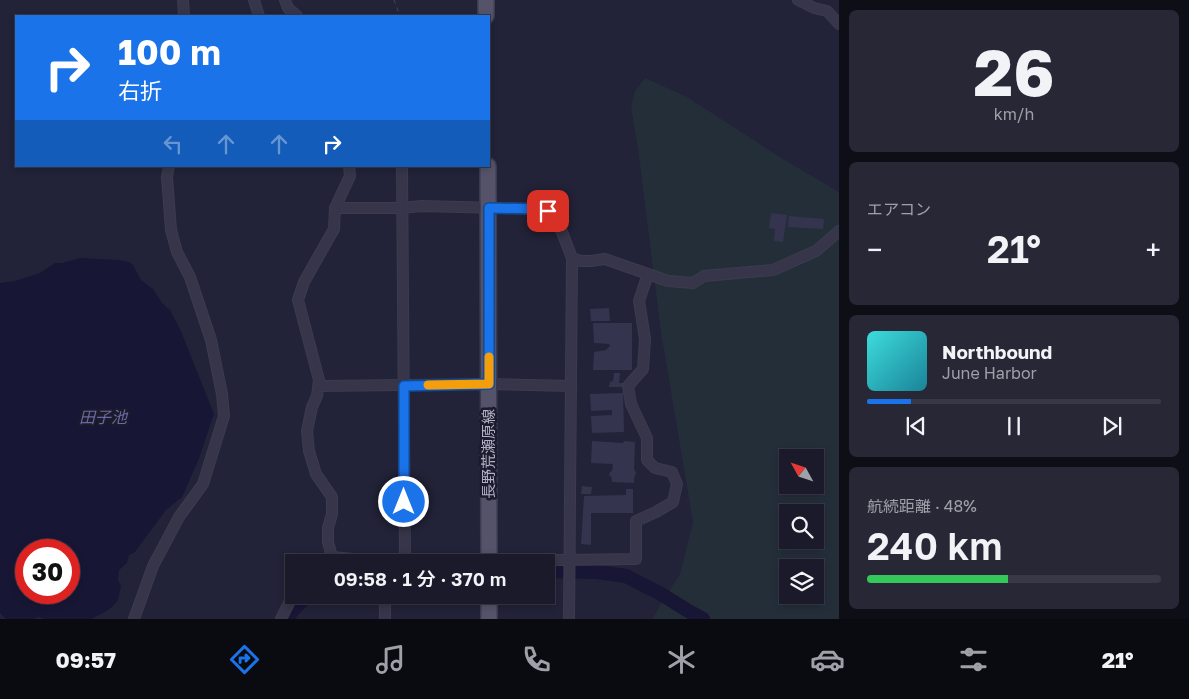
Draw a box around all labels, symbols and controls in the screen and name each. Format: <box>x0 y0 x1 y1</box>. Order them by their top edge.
text: 100 m <box>118 31 221 73</box>
text: 26 <box>974 32 1054 110</box>
icon: right <box>35 35 100 100</box>
text: 右折 <box>118 77 162 104</box>
text: km/h <box>994 104 1034 124</box>
icon: left <box>159 130 187 158</box>
icon: ahead <box>212 130 240 158</box>
icon: ahead <box>265 130 293 158</box>
icon: right <box>318 130 346 158</box>
pin <box>527 190 569 232</box>
icon: arrive <box>534 197 562 225</box>
text: エアコン <box>867 199 931 219</box>
text: 21° <box>987 226 1041 271</box>
text: − <box>867 233 882 266</box>
text: + <box>1146 233 1161 266</box>
text: Northbound <box>942 340 1052 363</box>
text: June Harbor <box>942 363 1037 383</box>
water label: 田子池 <box>79 407 129 427</box>
street label: 長野荒瀬原線 <box>479 409 497 499</box>
icon: previous <box>902 412 930 440</box>
icon: pause <box>1000 412 1028 440</box>
icon: next <box>1098 412 1126 440</box>
north arrow <box>779 449 824 494</box>
map controls <box>779 449 824 604</box>
position arrow <box>377 475 429 527</box>
text: 航続距離 · 48% <box>867 496 977 516</box>
button: search <box>779 504 824 549</box>
text: 240 km <box>867 523 1003 568</box>
speed limit sign: 30 <box>15 539 80 604</box>
button: layers <box>779 559 824 604</box>
text: 09:58 · 1 分 · 370 m <box>334 567 506 590</box>
icon: directions <box>227 642 262 677</box>
icon: music <box>373 642 408 677</box>
icon: phone <box>519 642 554 677</box>
icon: climate <box>664 642 699 677</box>
icon: car <box>810 642 845 677</box>
icon: filters <box>956 642 991 677</box>
text: 09:57 <box>55 646 116 673</box>
text: 21° <box>1102 646 1134 673</box>

